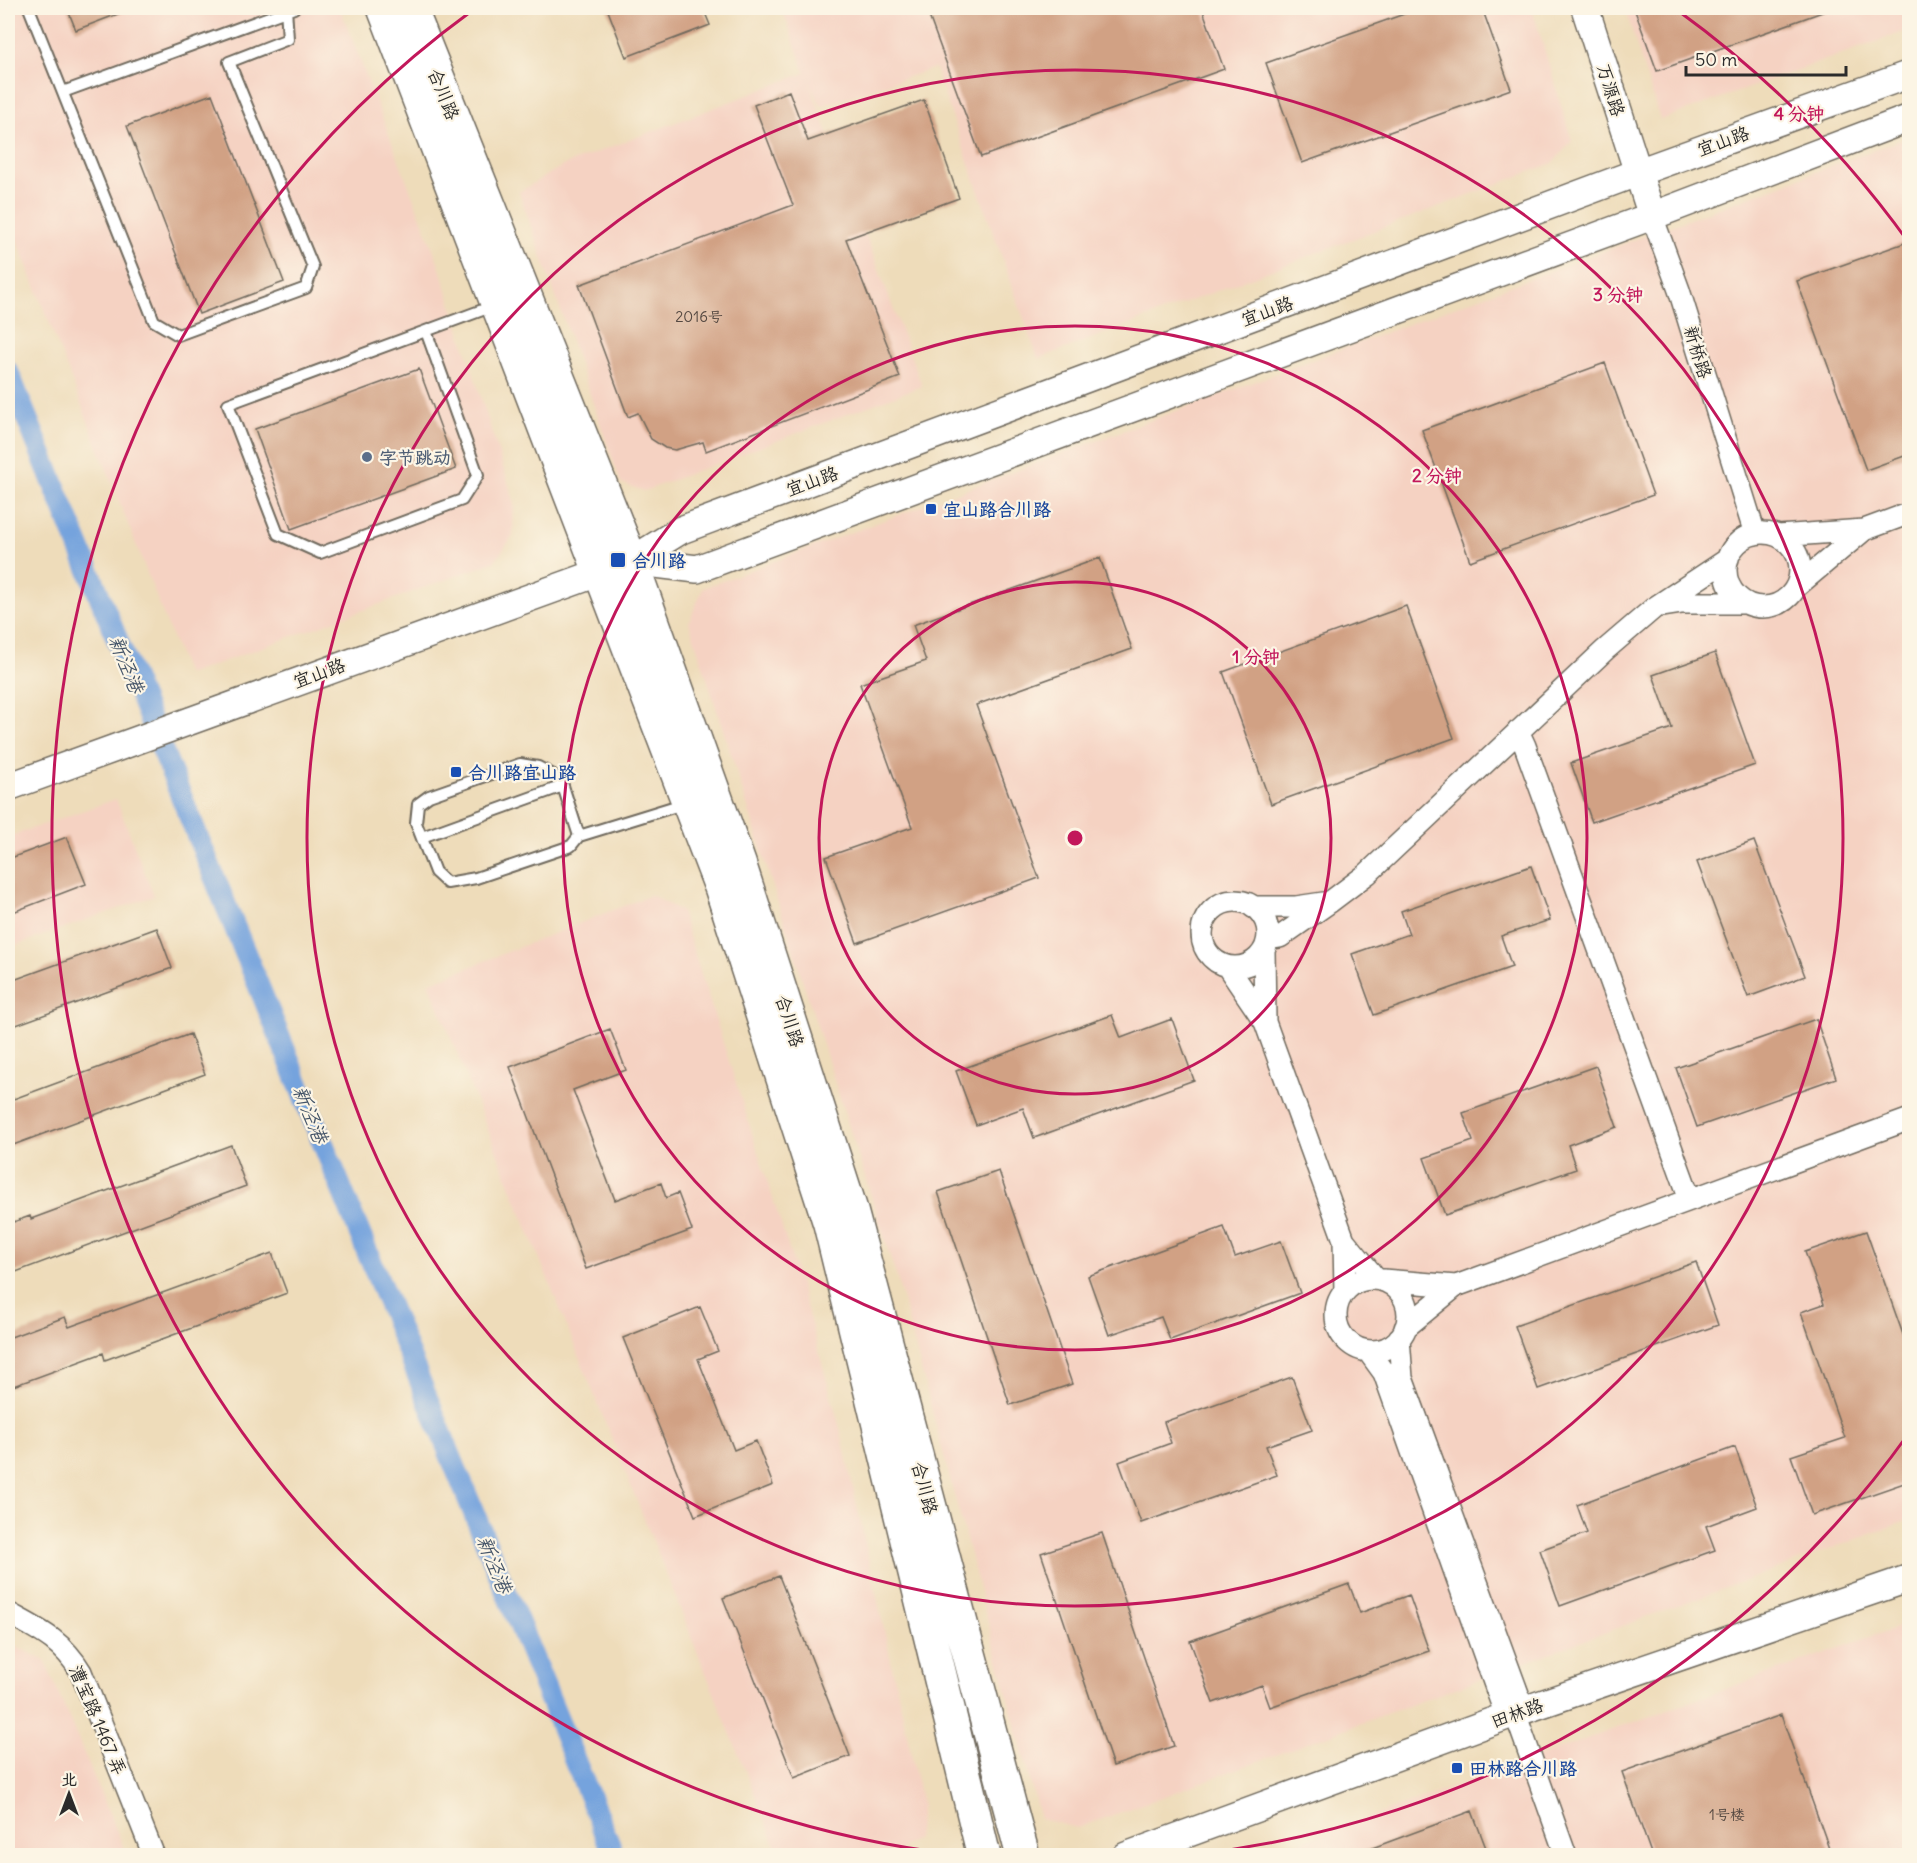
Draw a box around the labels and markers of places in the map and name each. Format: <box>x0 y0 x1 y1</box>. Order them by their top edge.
place label: 字节跳动 <box>379 446 451 469</box>
marker: 字节跳动 <box>360 450 374 464</box>
place label: 宜山路合川路 <box>943 498 1051 521</box>
marker: 宜山路合川路 <box>924 502 938 516</box>
place label: 合川路 <box>632 549 686 572</box>
marker: 合川路 <box>609 551 627 569</box>
place label: 合川路宜山路 <box>468 761 576 784</box>
marker: 合川路宜山路 <box>449 765 463 779</box>
centre of rings <box>1065 828 1085 848</box>
place label: 田林路合川路 <box>1469 1757 1577 1780</box>
marker: 田林路合川路 <box>1450 1761 1464 1775</box>

